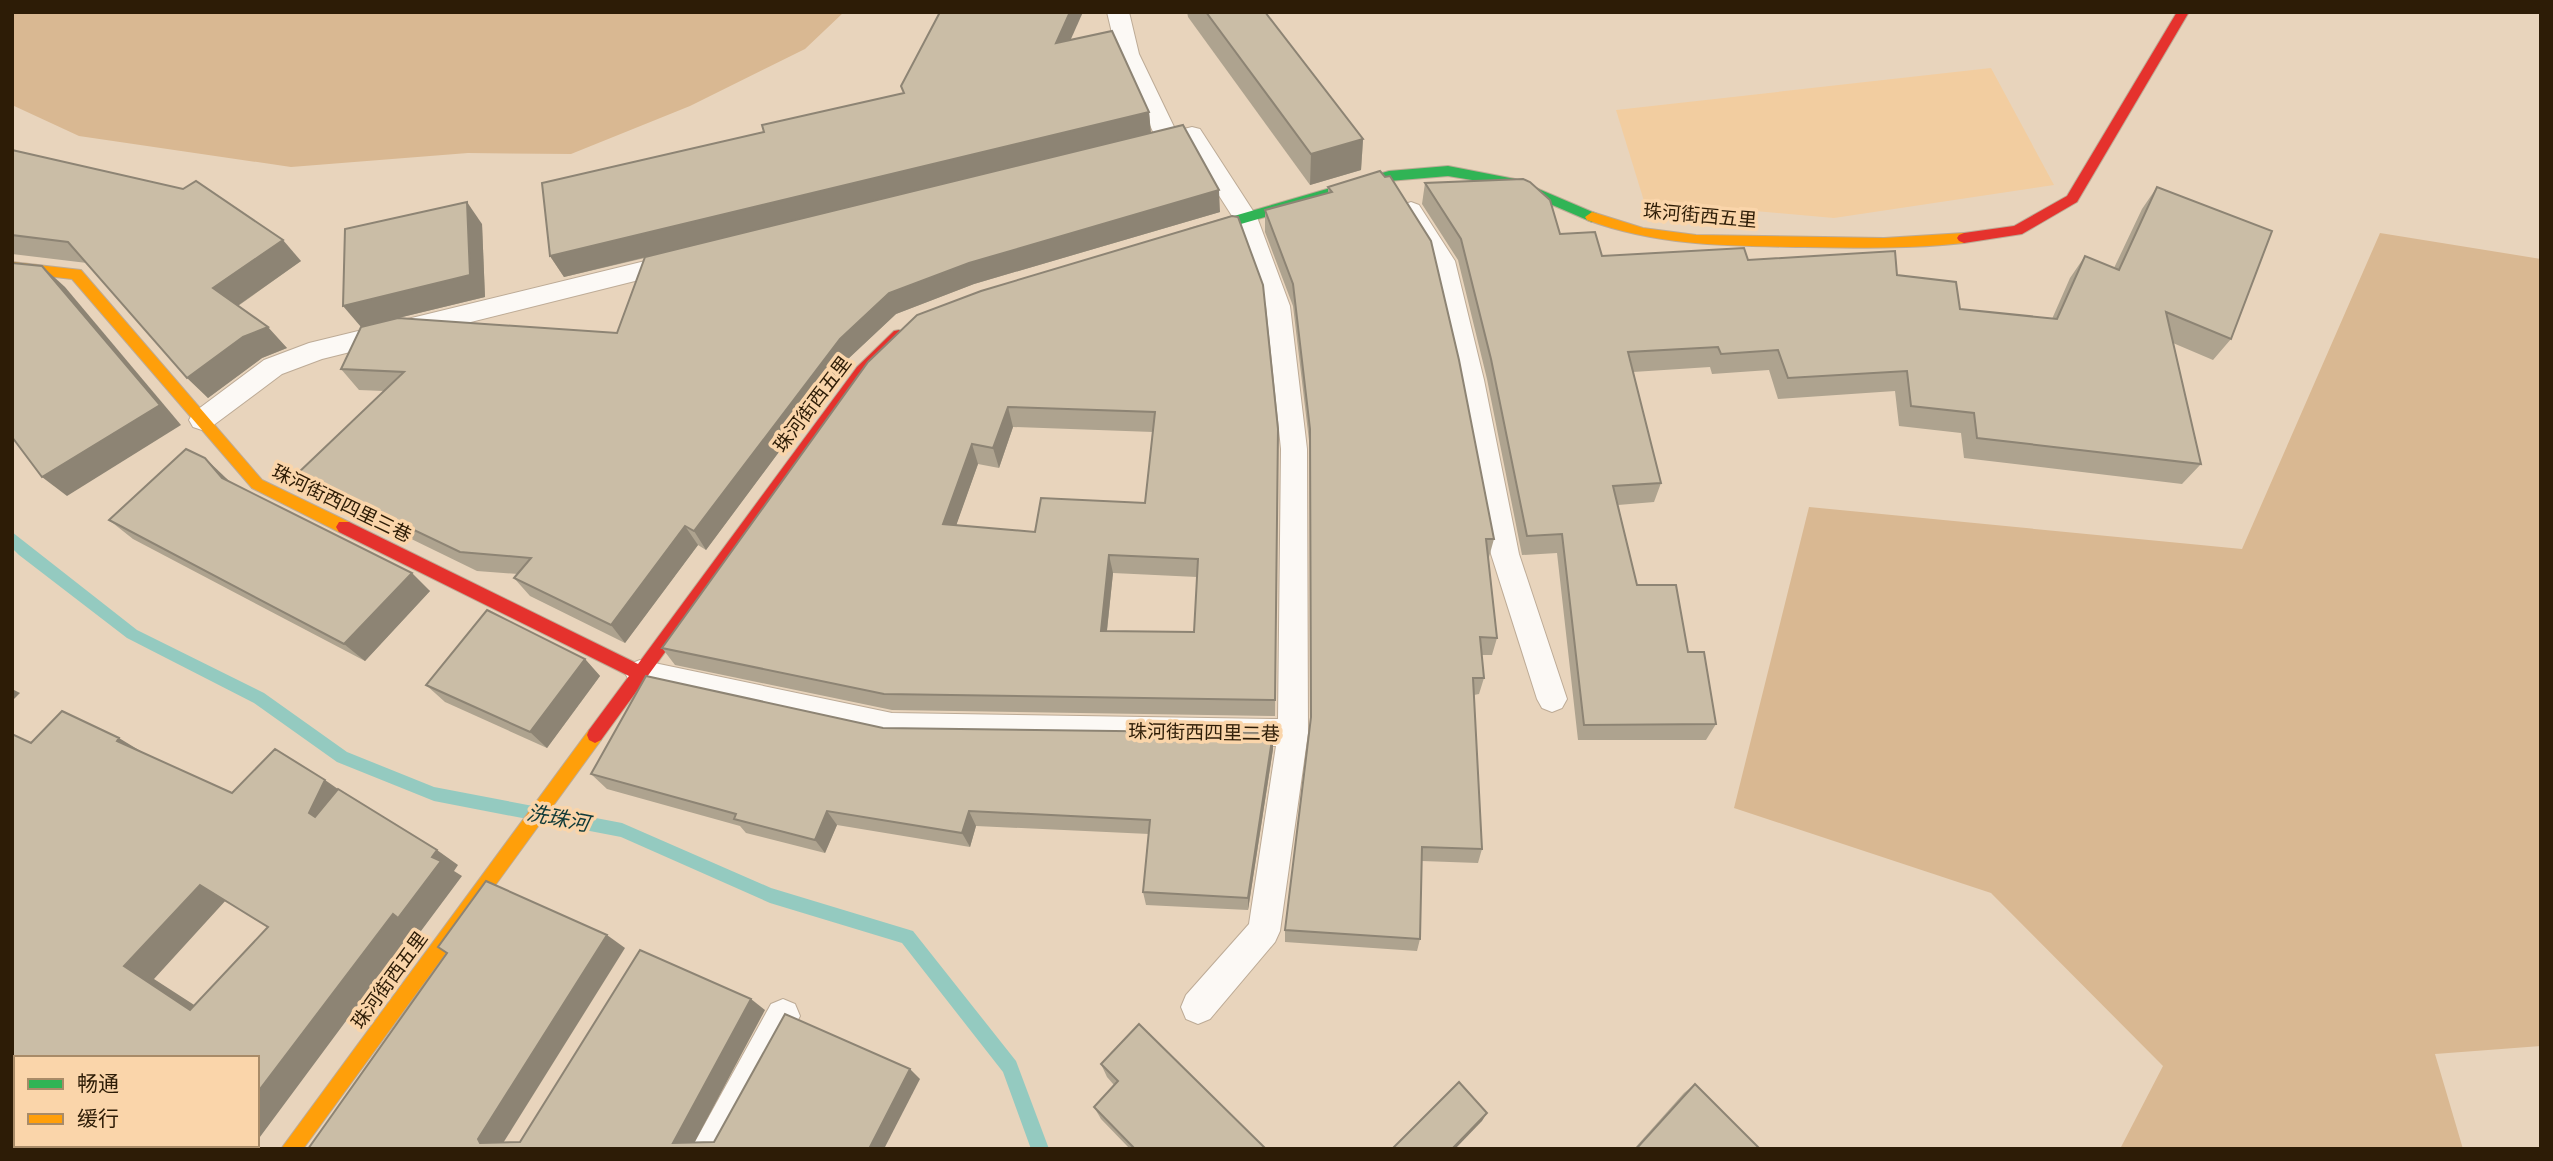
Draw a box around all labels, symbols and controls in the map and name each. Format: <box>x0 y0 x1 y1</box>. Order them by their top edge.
street label: 珠河街西五里 <box>1642 197 1758 233</box>
street label: 珠河街西五里 <box>767 351 857 457</box>
street label: 珠河街西四里三巷 <box>268 458 416 548</box>
street label: 珠河街西四里二巷 <box>1128 718 1280 746</box>
water label: 洗珠河 <box>524 798 596 839</box>
street label: 珠河街西五里 <box>345 926 433 1034</box>
legend <box>14 1056 259 1147</box>
text: 畅通 <box>77 1069 119 1098</box>
text: 缓行 <box>77 1104 119 1133</box>

